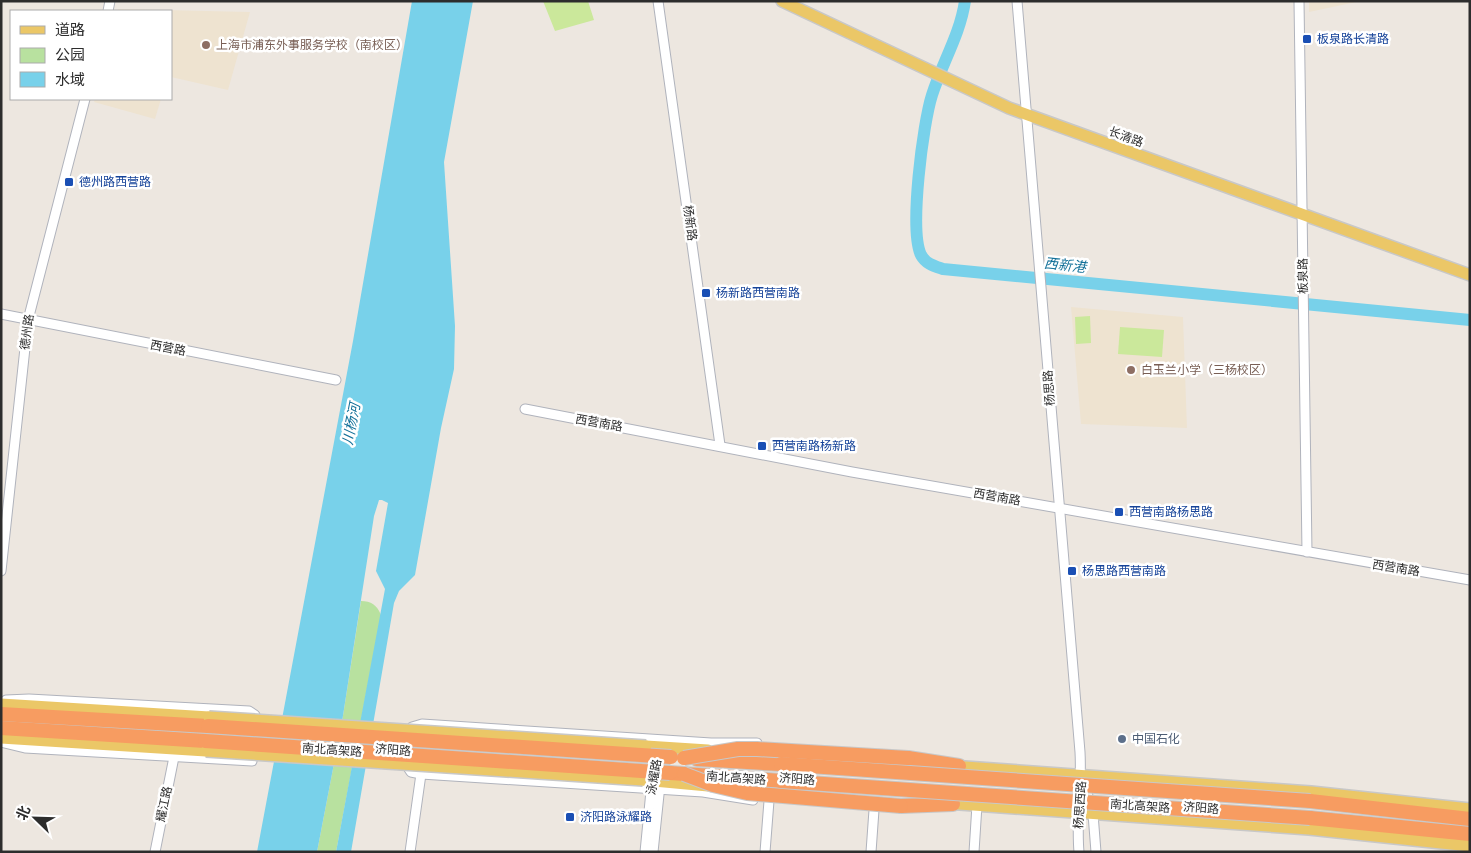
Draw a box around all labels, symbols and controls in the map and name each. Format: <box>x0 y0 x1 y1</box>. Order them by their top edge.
legend <box>10 10 172 100</box>
text: 道路 <box>55 20 85 40</box>
place label: 板泉路长清路 <box>1317 31 1389 47</box>
marker: 板泉路长清路 <box>1301 33 1313 45</box>
place label: 上海市浦东外事服务学校（南校区） <box>216 37 408 53</box>
marker: 上海市浦东外事服务学校（南校区） <box>200 39 212 51</box>
text: 公园 <box>55 45 85 65</box>
text: 水域 <box>55 70 85 90</box>
street label: 长清路 <box>1106 123 1146 151</box>
place label: 德州路西营路 <box>79 174 151 190</box>
marker: 德州路西营路 <box>63 176 75 188</box>
street label: 杨新路 <box>680 204 700 242</box>
water label: 西新港 <box>1043 254 1089 276</box>
street label: 板泉路 <box>1295 258 1311 294</box>
place label: 杨新路西营南路 <box>716 285 800 301</box>
marker: 杨新路西营南路 <box>700 287 712 299</box>
street label: 德州路 <box>17 313 37 351</box>
street label: 西营路 <box>149 337 187 359</box>
place label: 白玉兰小学（三杨校区） <box>1141 362 1273 378</box>
marker: 白玉兰小学（三杨校区） <box>1125 364 1137 376</box>
street label: 杨思路 <box>1040 369 1058 407</box>
water label: 川杨河 <box>338 399 364 446</box>
street label: 西营南路 <box>574 411 624 435</box>
place label: 西营南路杨新路 <box>772 438 856 454</box>
marker: 西营南路杨新路 <box>756 440 768 452</box>
street label: 西营南路 <box>972 485 1022 509</box>
place label: 西营南路杨思路 <box>1129 504 1213 520</box>
marker: 西营南路杨思路 <box>1113 506 1125 518</box>
street label: 西营南路 <box>1371 556 1421 580</box>
place label: 杨思路西营南路 <box>1082 563 1166 579</box>
marker: 杨思路西营南路 <box>1066 565 1078 577</box>
place label: 中国石化 <box>1132 731 1180 747</box>
marker: 中国石化 <box>1116 733 1128 745</box>
street label: 南北高架路 <box>302 740 362 760</box>
street label: 济阳路 <box>374 741 412 759</box>
street label: 泳耀路 <box>643 758 665 796</box>
street label: 南北高架路 <box>706 768 766 788</box>
street label: 济阳路 <box>778 770 816 788</box>
street label: 杨思西路 <box>1070 780 1090 830</box>
street label: 耀江路 <box>152 785 176 823</box>
north arrow <box>10 793 60 843</box>
street label: 南北高架路 <box>1110 796 1170 816</box>
street label: 济阳路 <box>1182 799 1220 817</box>
text: 北 <box>12 803 34 823</box>
place label: 济阳路泳耀路 <box>580 809 652 825</box>
marker: 济阳路泳耀路 <box>564 811 576 823</box>

